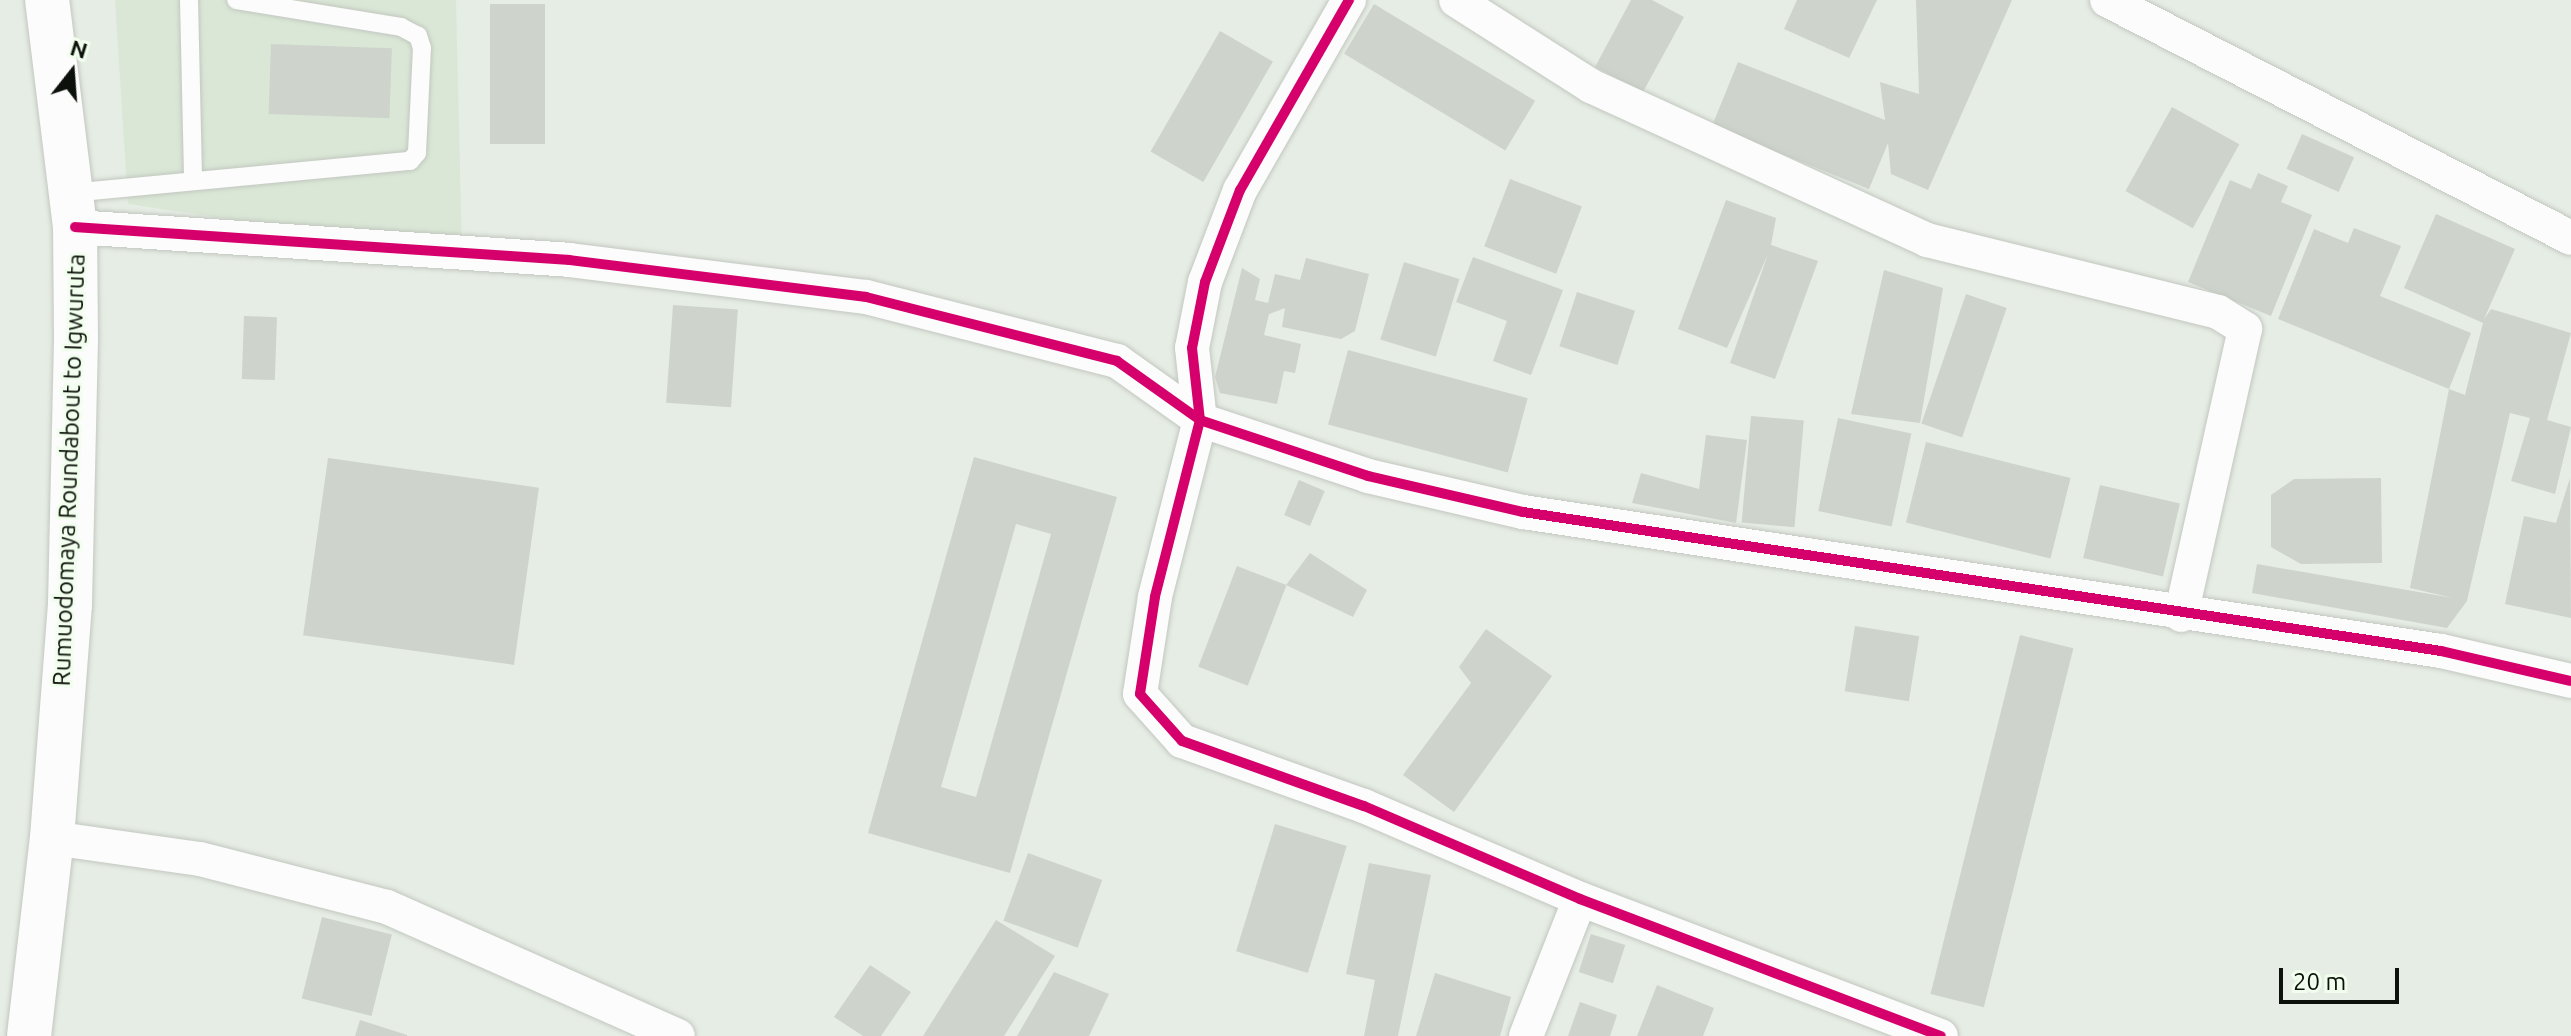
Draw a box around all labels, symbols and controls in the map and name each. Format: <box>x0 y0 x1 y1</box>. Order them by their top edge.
north arrow <box>32 32 112 112</box>
text: N <box>68 34 91 63</box>
street label: Rumuodomaya Roundabout to Igwuruta <box>47 253 91 687</box>
scale bar <box>2283 952 2403 1002</box>
text: 20 m <box>2293 968 2346 995</box>

